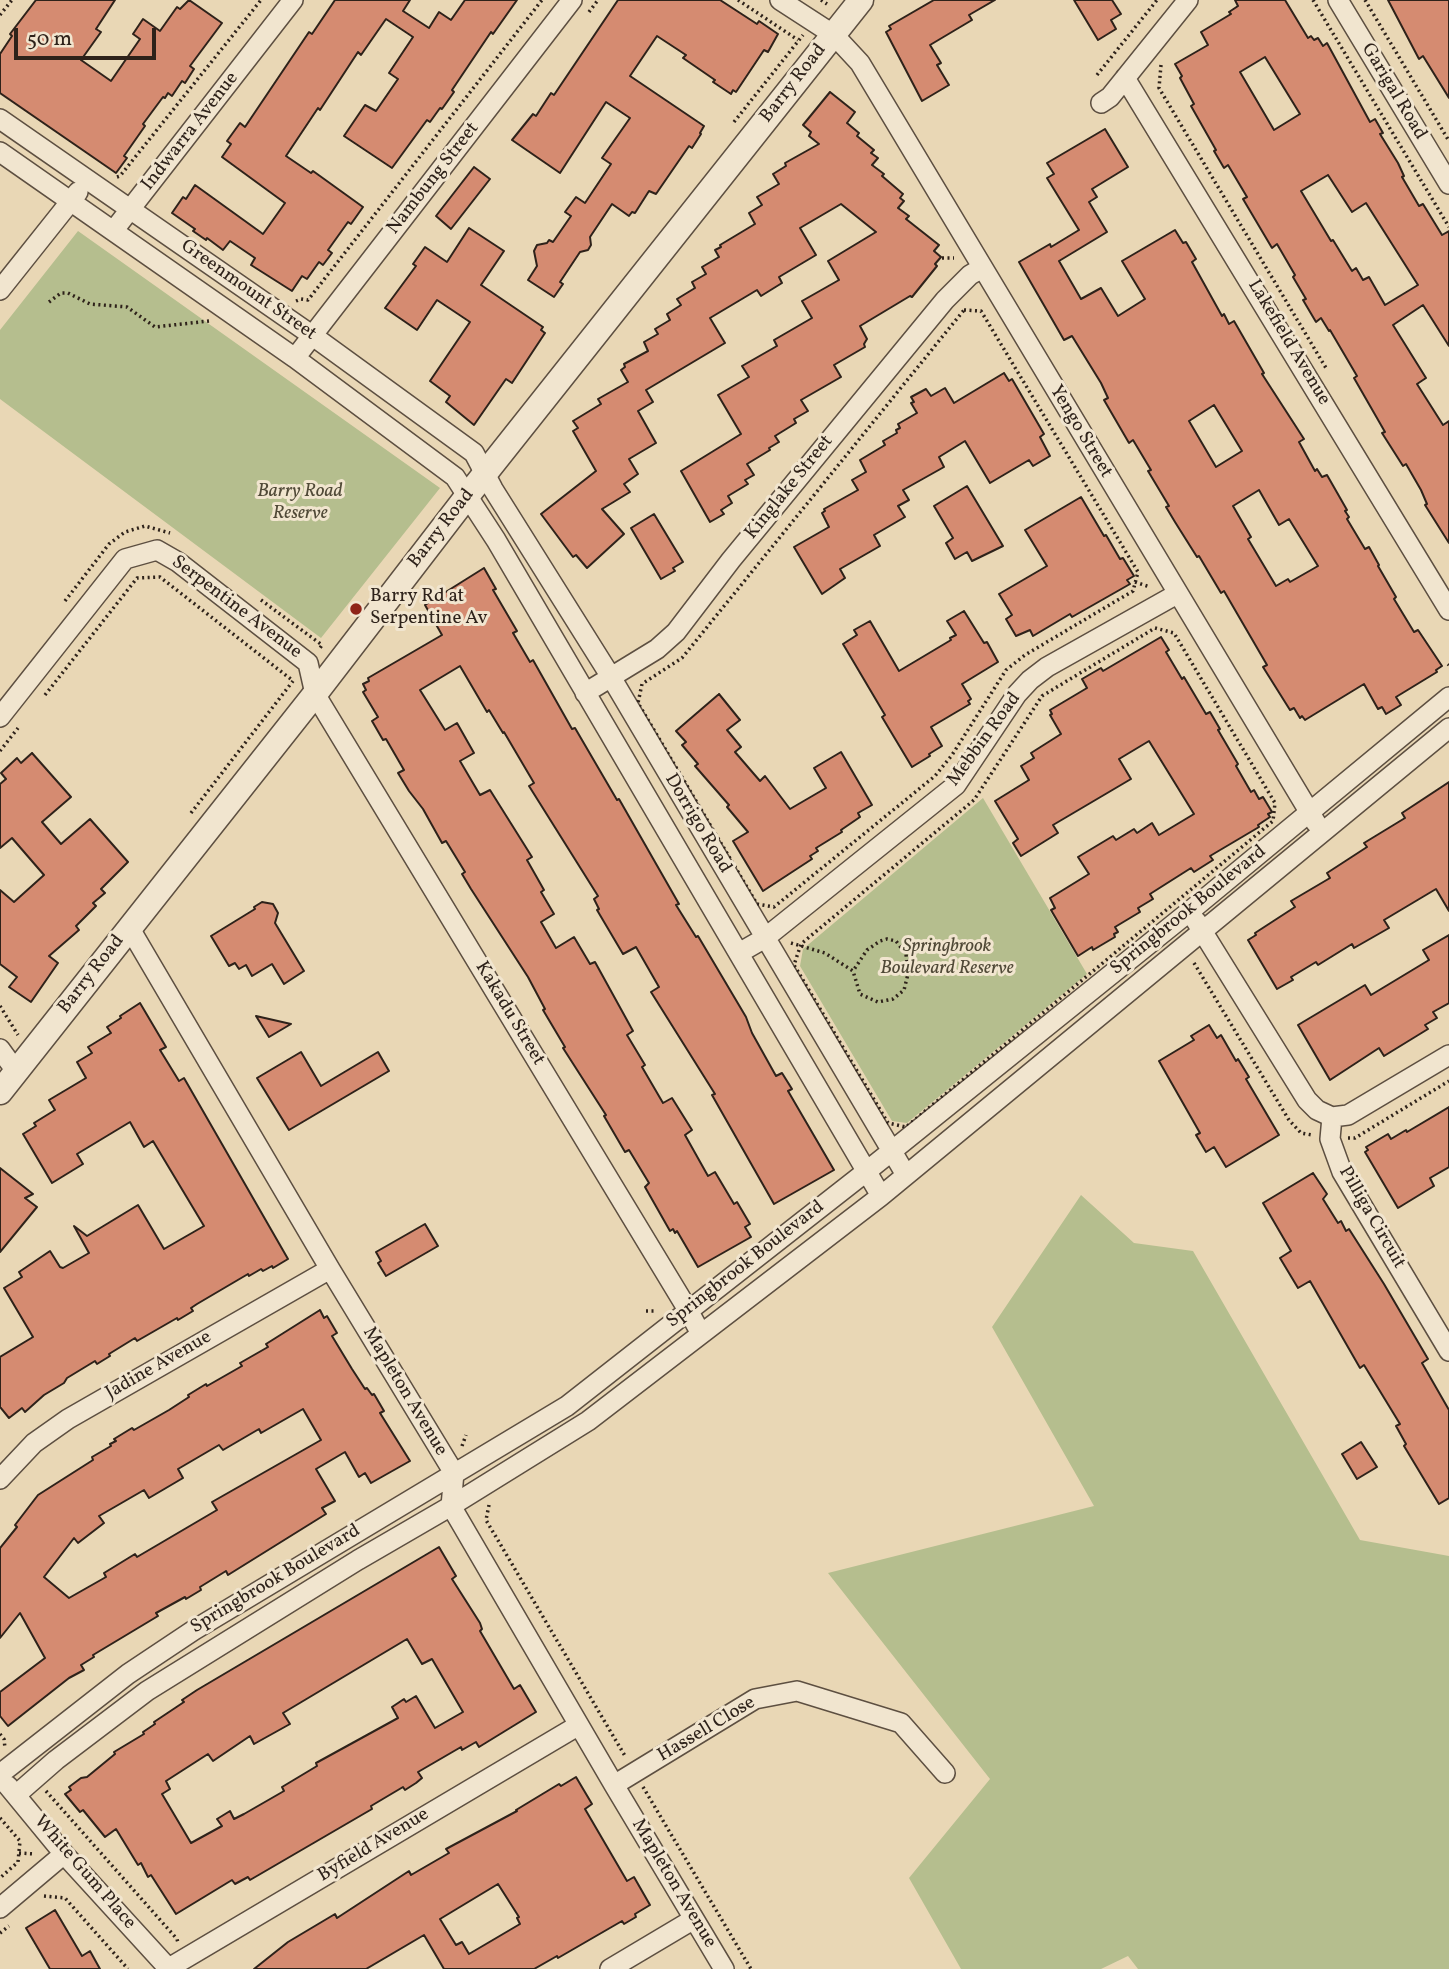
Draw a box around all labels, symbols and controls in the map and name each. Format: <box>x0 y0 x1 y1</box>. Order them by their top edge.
scale bar <box>18 14 159 58</box>
text: 50 m <box>27 25 72 54</box>
street label: Barry Road <box>756 40 832 128</box>
street label: Garigal Road <box>1355 40 1431 144</box>
street label: Indwarra Avenue <box>138 68 244 196</box>
street label: Nambung Street <box>383 118 485 240</box>
street label: Greenmount Street <box>176 236 320 346</box>
street label: Lakefield Avenue <box>1242 276 1334 410</box>
street label: Yengo Street <box>1043 382 1117 482</box>
street label: Kinglake Street <box>741 431 839 545</box>
park label: Barry Road Reserve <box>257 482 343 526</box>
street label: Barry Road <box>404 485 480 573</box>
street label: Serpentine Avenue <box>166 552 306 664</box>
place label: Barry Rd at Serpentine Av <box>370 587 487 631</box>
marker: Barry Rd at Serpentine Av <box>348 601 364 617</box>
street label: Mebbin Road <box>943 689 1027 791</box>
street label: Dorrigo Road <box>658 770 736 878</box>
street label: Springbrook Boulevard <box>1106 841 1272 981</box>
street label: Barry Road <box>54 931 130 1019</box>
park label: Springbrook Boulevard Reserve <box>880 937 1014 981</box>
street label: Kakadu Street <box>469 958 549 1070</box>
street label: Pilliga Circuit <box>1333 1163 1409 1273</box>
street label: Springbrook Boulevard <box>663 1196 829 1334</box>
street label: Mapleton Avenue <box>357 1323 451 1461</box>
street label: Jadine Avenue <box>102 1327 216 1405</box>
street label: Springbrook Boulevard <box>187 1520 365 1640</box>
street label: Hassell Close <box>654 1692 760 1768</box>
street label: Byfield Avenue <box>314 1804 434 1888</box>
street label: White Gum Place <box>28 1811 140 1935</box>
street label: Mapleton Avenue <box>626 1815 720 1953</box>

